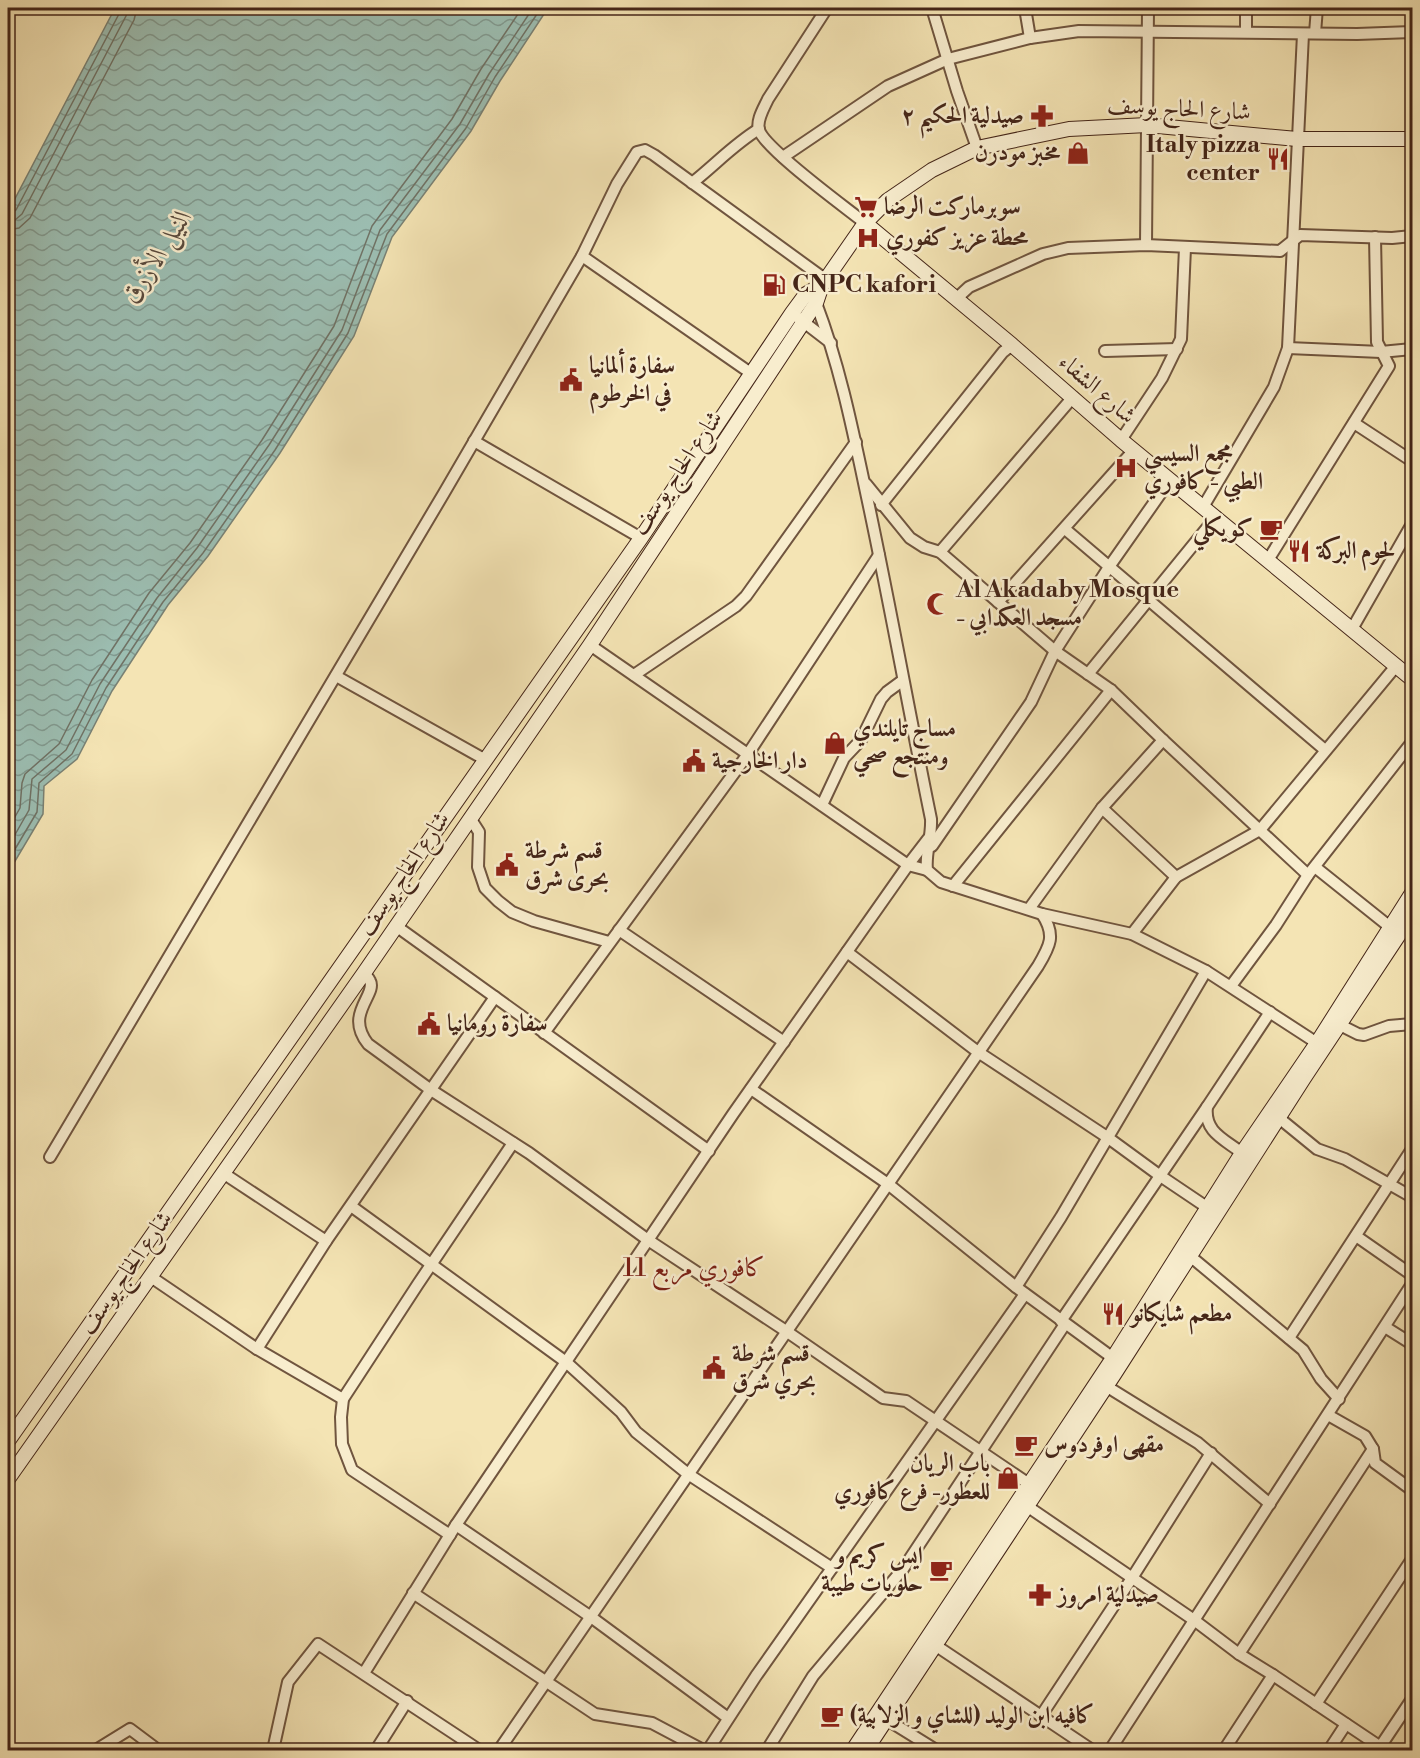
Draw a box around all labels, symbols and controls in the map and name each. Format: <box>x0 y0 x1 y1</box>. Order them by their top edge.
street label: شارع الحاج يوسف <box>1106 90 1252 133</box>
place label: صيدلية الحكيم ٢ <box>901 101 1024 139</box>
pharmacy icon: صيدلية الحكيم ٢ <box>1029 103 1055 129</box>
place label: Italy pizza center <box>1146 130 1261 188</box>
place label: مخبز مودرن <box>975 138 1060 168</box>
shop icon: مخبز مودرن <box>1065 140 1091 166</box>
restaurant icon: Italy pizza center <box>1265 146 1291 172</box>
place label: سوبرماركت الرضا <box>884 192 1021 222</box>
supermarket icon: سوبرماركت الرضا <box>853 194 879 220</box>
water label: النيل الأزرق <box>112 201 200 310</box>
place label: محطة عزيز كفوري <box>886 223 1029 256</box>
hospital icon: محطة عزيز كفوري <box>855 225 881 251</box>
place label: CNPC kafori <box>792 270 937 300</box>
fuel station icon: CNPC kafori <box>761 272 787 298</box>
street label: شارع الشفاء <box>1049 347 1142 434</box>
place label: سفارة ألمانيا في الخرطوم <box>589 348 675 414</box>
public building icon: سفارة ألمانيا في الخرطوم <box>558 367 584 393</box>
street label: شارع الحاج يوسف <box>624 405 734 544</box>
place label: مجمع السيسي الطبي - كافوري <box>1144 439 1263 503</box>
hospital icon: مجمع السيسي الطبي - كافوري <box>1113 455 1139 481</box>
place label: كويكلي <box>1192 514 1253 551</box>
cafe icon: كويكلي <box>1258 516 1284 542</box>
place label: لحوم البركة <box>1315 535 1395 571</box>
restaurant icon: لحوم البركة <box>1286 538 1312 564</box>
place label: Al Akadaby Mosque - مسجد العكدابي <box>955 575 1179 636</box>
mosque icon: Al Akadaby Mosque - مسجد العكدابي <box>925 591 951 617</box>
place label: مساج تايلندي ومنتجع صحي <box>853 714 956 778</box>
shop icon: مساج تايلندي ومنتجع صحي <box>822 730 848 756</box>
place label: دار الخارجية <box>712 746 808 776</box>
public building icon: دار الخارجية <box>681 748 707 774</box>
street label: شارع الحاج يوسف <box>351 806 461 945</box>
place label: قسم شرطة بحرى شرق <box>525 836 609 894</box>
public building icon: قسم شرطة بحرى شرق <box>494 852 520 878</box>
place label: سفارة رومانيا <box>447 1009 548 1039</box>
public building icon: سفارة رومانيا <box>416 1011 442 1037</box>
street label: شارع الحاج يوسف <box>72 1205 184 1343</box>
district label: كافوري مربع 11 <box>623 1252 765 1291</box>
place label: مطعم شايكانو <box>1128 1299 1232 1335</box>
restaurant icon: مطعم شايكانو <box>1100 1301 1126 1327</box>
place label: قسم شرطة بحري شرق <box>732 1339 816 1400</box>
public building icon: قسم شرطة بحري شرق <box>701 1355 727 1381</box>
place label: مقهى اوفردوس <box>1044 1430 1164 1460</box>
cafe icon: مقهى اوفردوس <box>1013 1432 1039 1458</box>
place label: باب الريان للعطور- فرع كافوري <box>834 1449 990 1511</box>
shop icon: باب الريان للعطور- فرع كافوري <box>995 1465 1021 1491</box>
place label: ايس كريم و حلويات طيبة <box>821 1541 923 1599</box>
cafe icon: ايس كريم و حلويات طيبة <box>928 1557 954 1583</box>
place label: صيدلية امروز <box>1055 1580 1159 1611</box>
pharmacy icon: صيدلية امروز <box>1027 1582 1053 1608</box>
place label: كافيه ابن الوليد (للشاي و الزلابية) <box>850 1701 1095 1734</box>
cafe icon: كافيه ابن الوليد (للشاي و الزلابية) <box>819 1703 845 1729</box>

